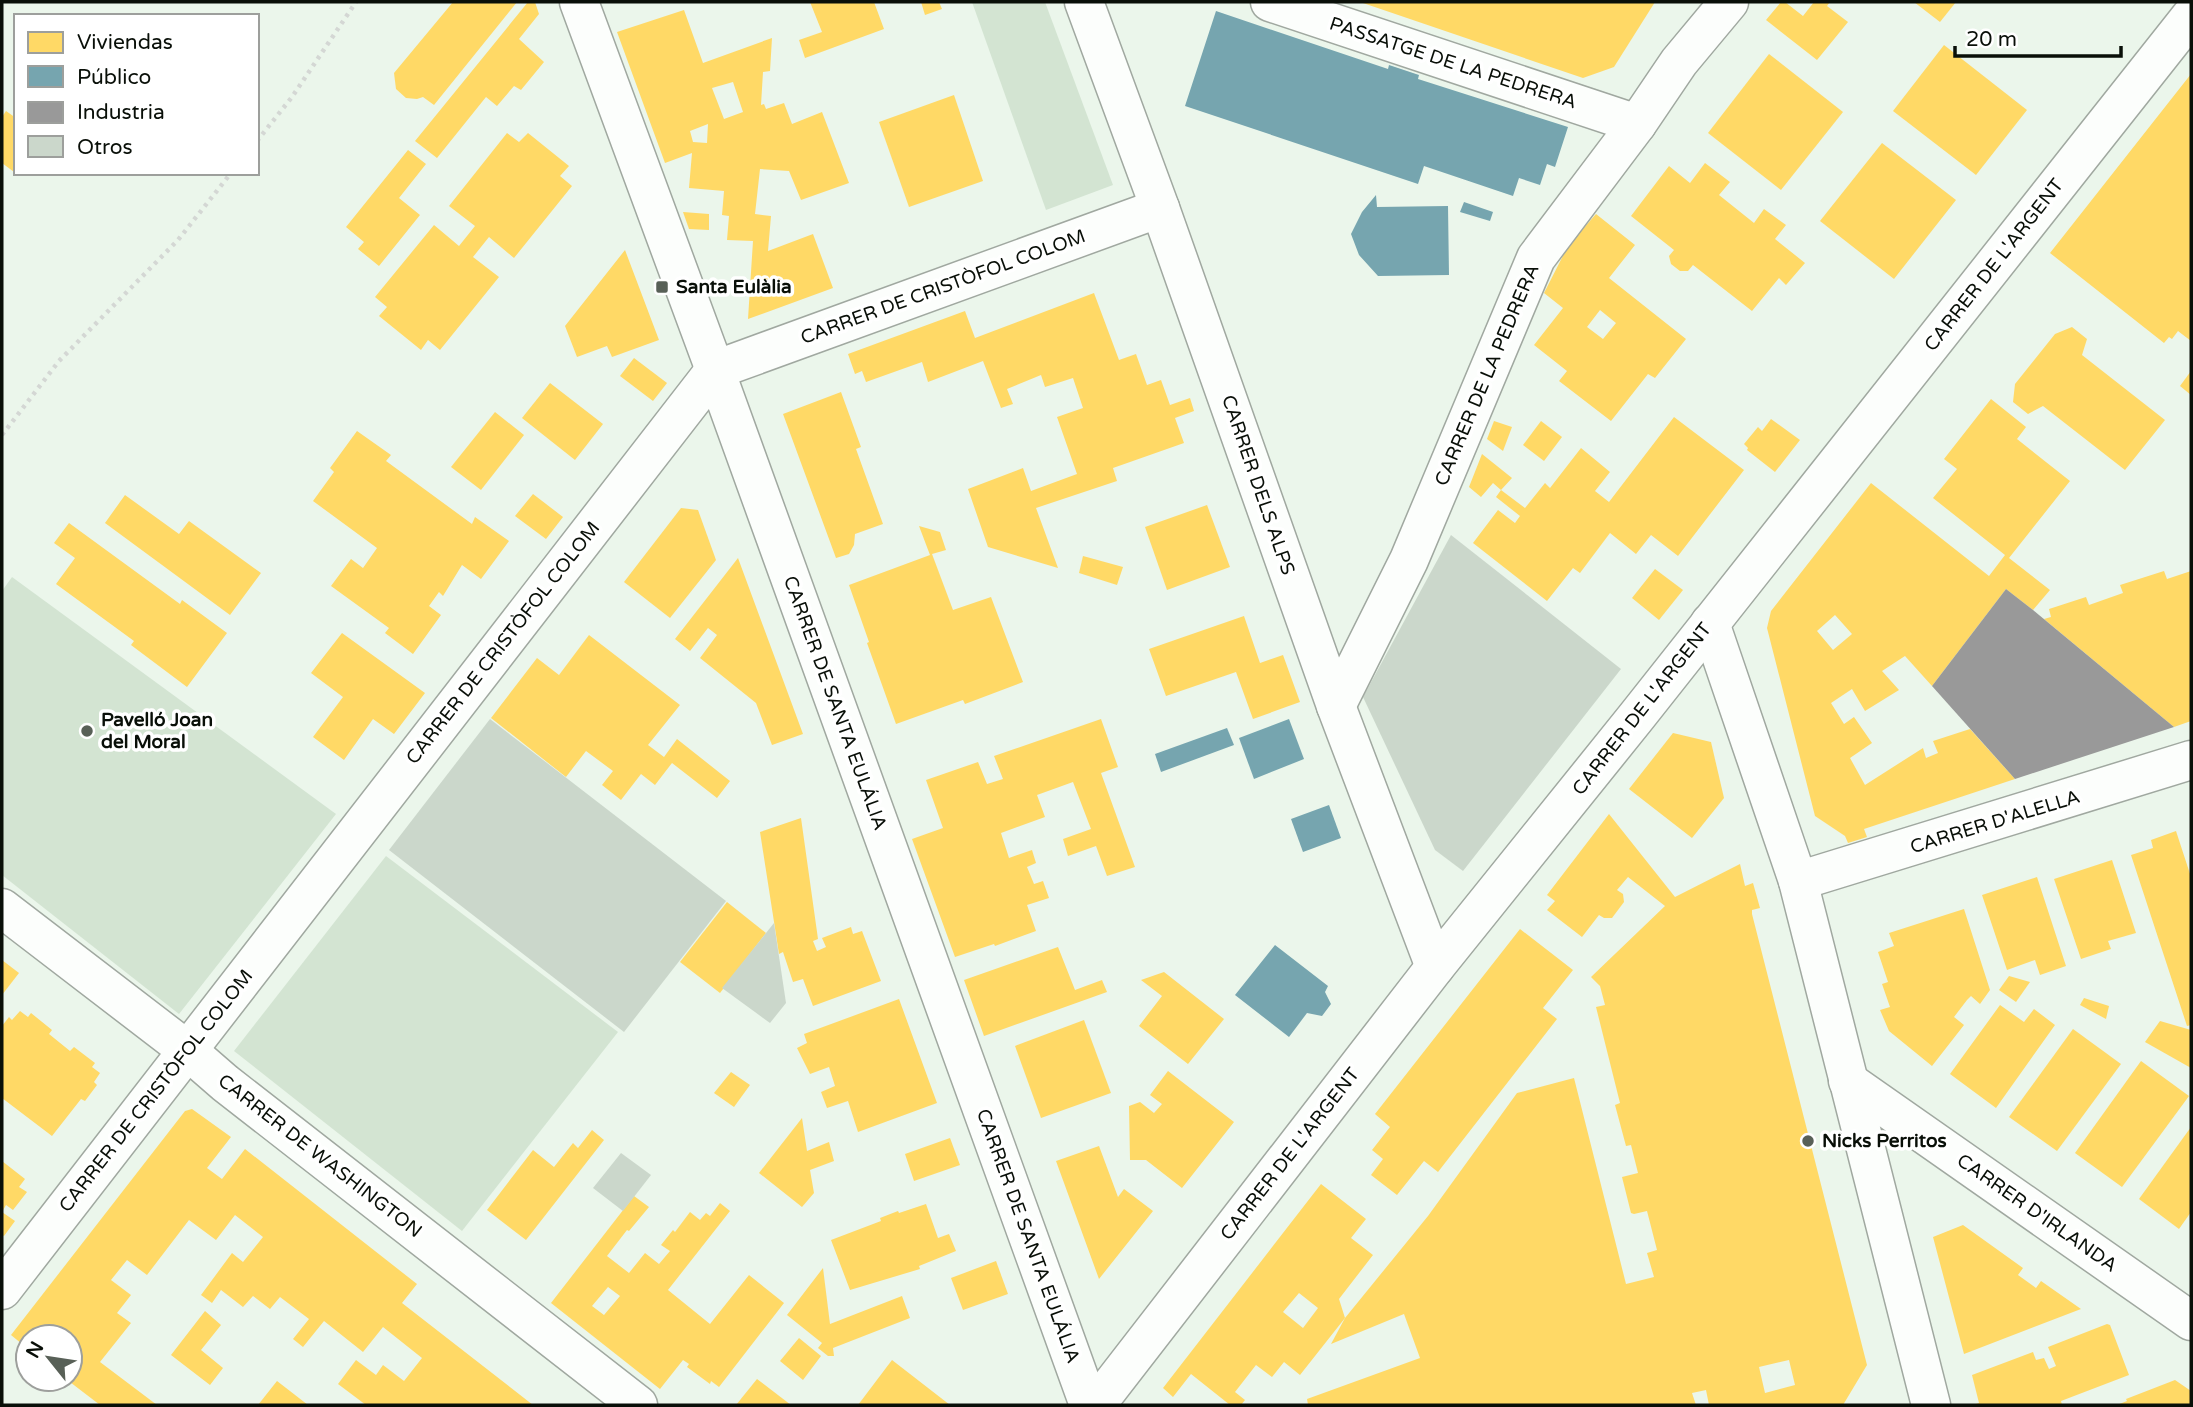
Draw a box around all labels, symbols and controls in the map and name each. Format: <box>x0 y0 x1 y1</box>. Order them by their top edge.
street label: PASSATGE DE LA PEDRERA <box>1327 13 1579 113</box>
legend <box>14 14 259 175</box>
scale bar <box>1955 14 2121 58</box>
text: 20 m <box>1966 27 2017 52</box>
text: Viviendas <box>77 30 173 55</box>
text: Público <box>77 65 151 90</box>
text: Industria <box>77 100 165 125</box>
text: Otros <box>77 135 133 160</box>
street label: CARRER DE L'ARGENT <box>1920 174 2068 356</box>
street label: CARRER DE CRISTÒFOL COLOM <box>797 224 1088 349</box>
street label: CARRER DE LA PEDRERA <box>1430 261 1544 489</box>
place label: Santa Eulàlia <box>676 276 792 298</box>
marker: Santa Eulàlia <box>654 279 670 295</box>
street label: CARRER DELS ALPS <box>1217 392 1299 578</box>
street label: CARRER DE CRISTÒFOL COLOM <box>401 517 604 769</box>
street label: CARRER DE SANTA EULÁLIA <box>779 573 892 833</box>
street label: CARRER DE L'ARGENT <box>1568 618 1716 800</box>
place label: Pavelló Joan del Moral <box>101 709 213 753</box>
marker: Pavelló Joan del Moral <box>79 723 95 739</box>
street label: CARRER D'ALELLA <box>1907 786 2083 858</box>
street label: CARRER DE CRISTÒFOL COLOM <box>54 965 257 1217</box>
street label: CARRER DE L'ARGENT <box>1216 1063 1364 1245</box>
street label: CARRER DE WASHINGTON <box>214 1070 426 1242</box>
street label: CARRER DE SANTA EULÁLIA <box>972 1106 1085 1366</box>
place label: Nicks Perritos <box>1822 1130 1947 1152</box>
marker: Nicks Perritos <box>1800 1133 1816 1149</box>
street label: CARRER D'IRLANDA <box>1953 1149 2121 1277</box>
north arrow <box>14 1323 84 1393</box>
text: N <box>22 1338 48 1362</box>

